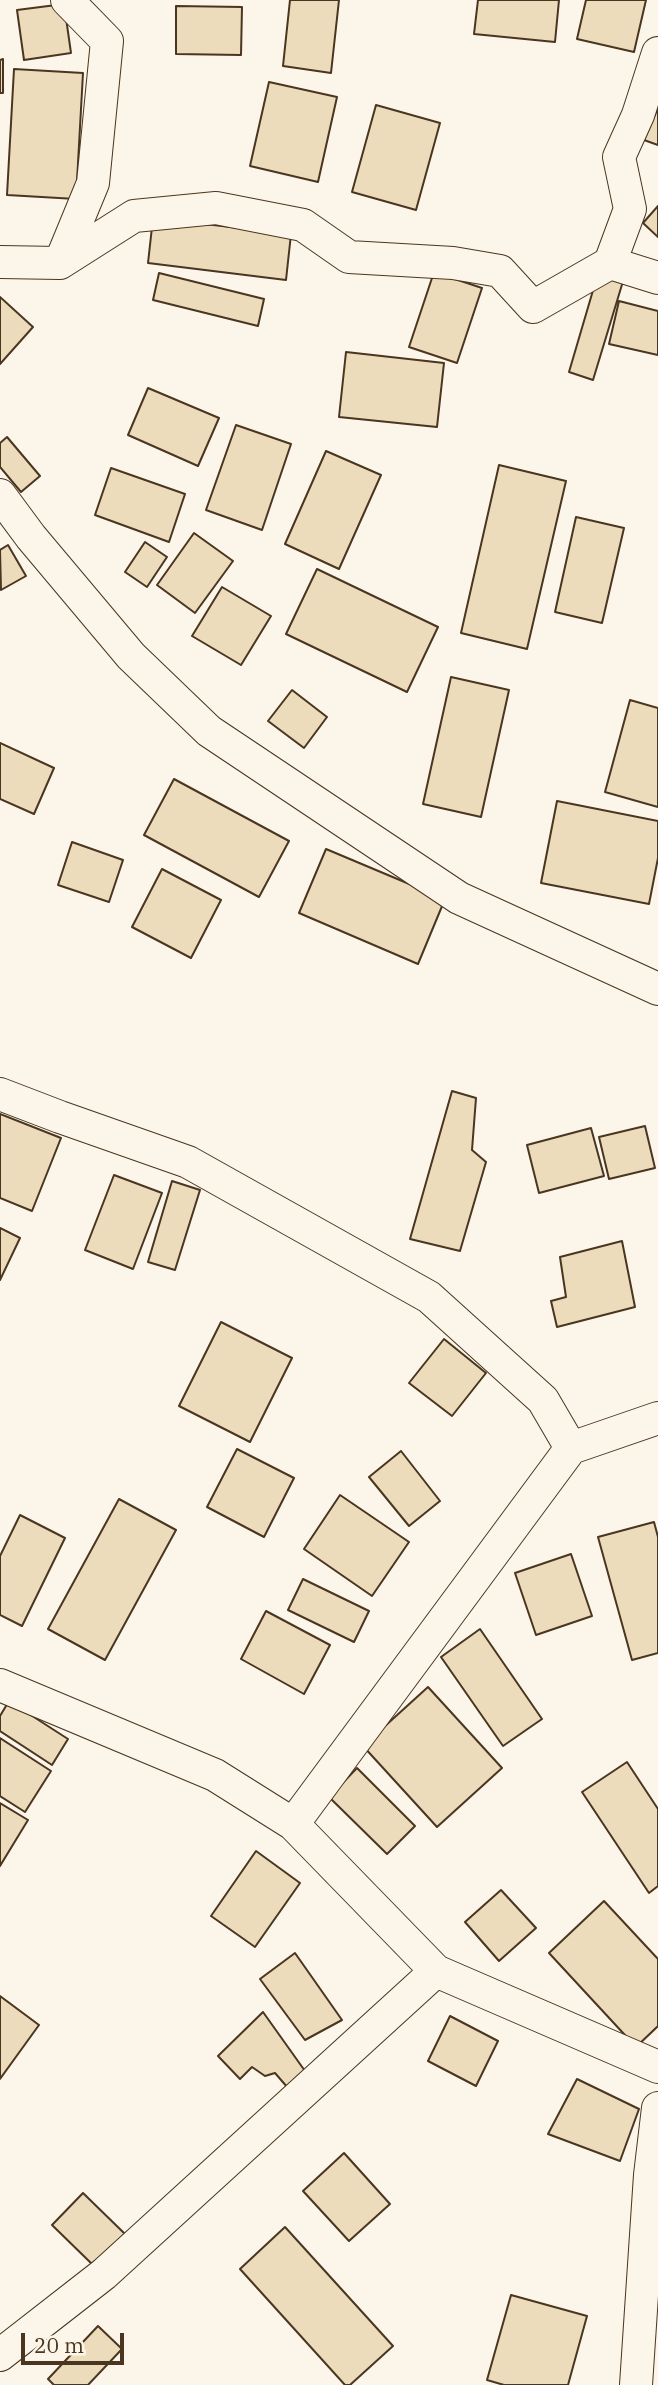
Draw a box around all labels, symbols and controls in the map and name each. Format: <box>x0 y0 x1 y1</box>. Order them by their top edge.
scale bar <box>24 2318 128 2362</box>
text: 20 m <box>34 2331 84 2359</box>

